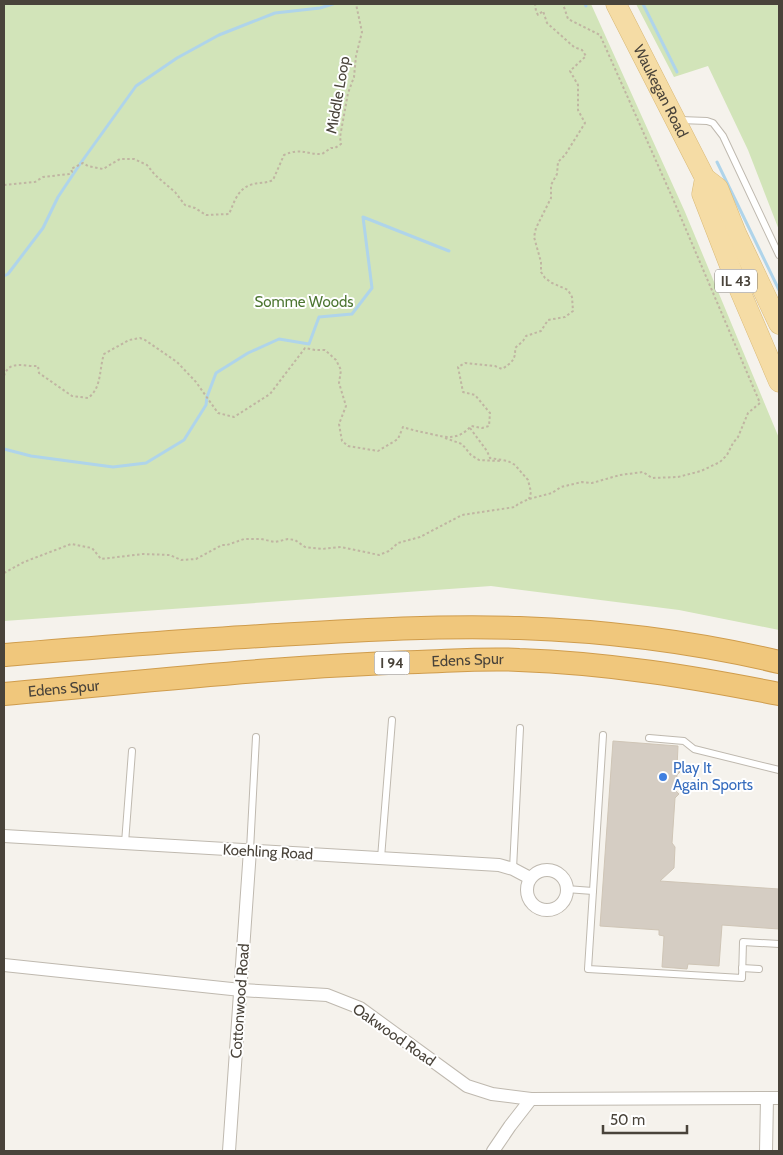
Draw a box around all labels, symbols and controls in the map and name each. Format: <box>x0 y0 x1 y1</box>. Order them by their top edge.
street label: Waukegan Road <box>629 42 692 141</box>
street label: Middle Loop <box>322 55 354 135</box>
road number: IL 43 <box>715 270 757 292</box>
park label: Somme Woods <box>254 293 354 311</box>
street label: Edens Spur <box>431 650 504 670</box>
road number: I 94 <box>374 651 410 674</box>
street label: Edens Spur <box>27 676 100 701</box>
place label: Play It Again Sports <box>673 759 753 794</box>
marker: Play It Again Sports <box>657 771 669 783</box>
street label: Koehling Road <box>222 841 314 863</box>
street label: Cottonwood Road <box>227 943 253 1059</box>
street label: Oakwood Road <box>349 1000 439 1070</box>
scale bar <box>603 1102 687 1134</box>
text: 50 m <box>610 1111 645 1129</box>

